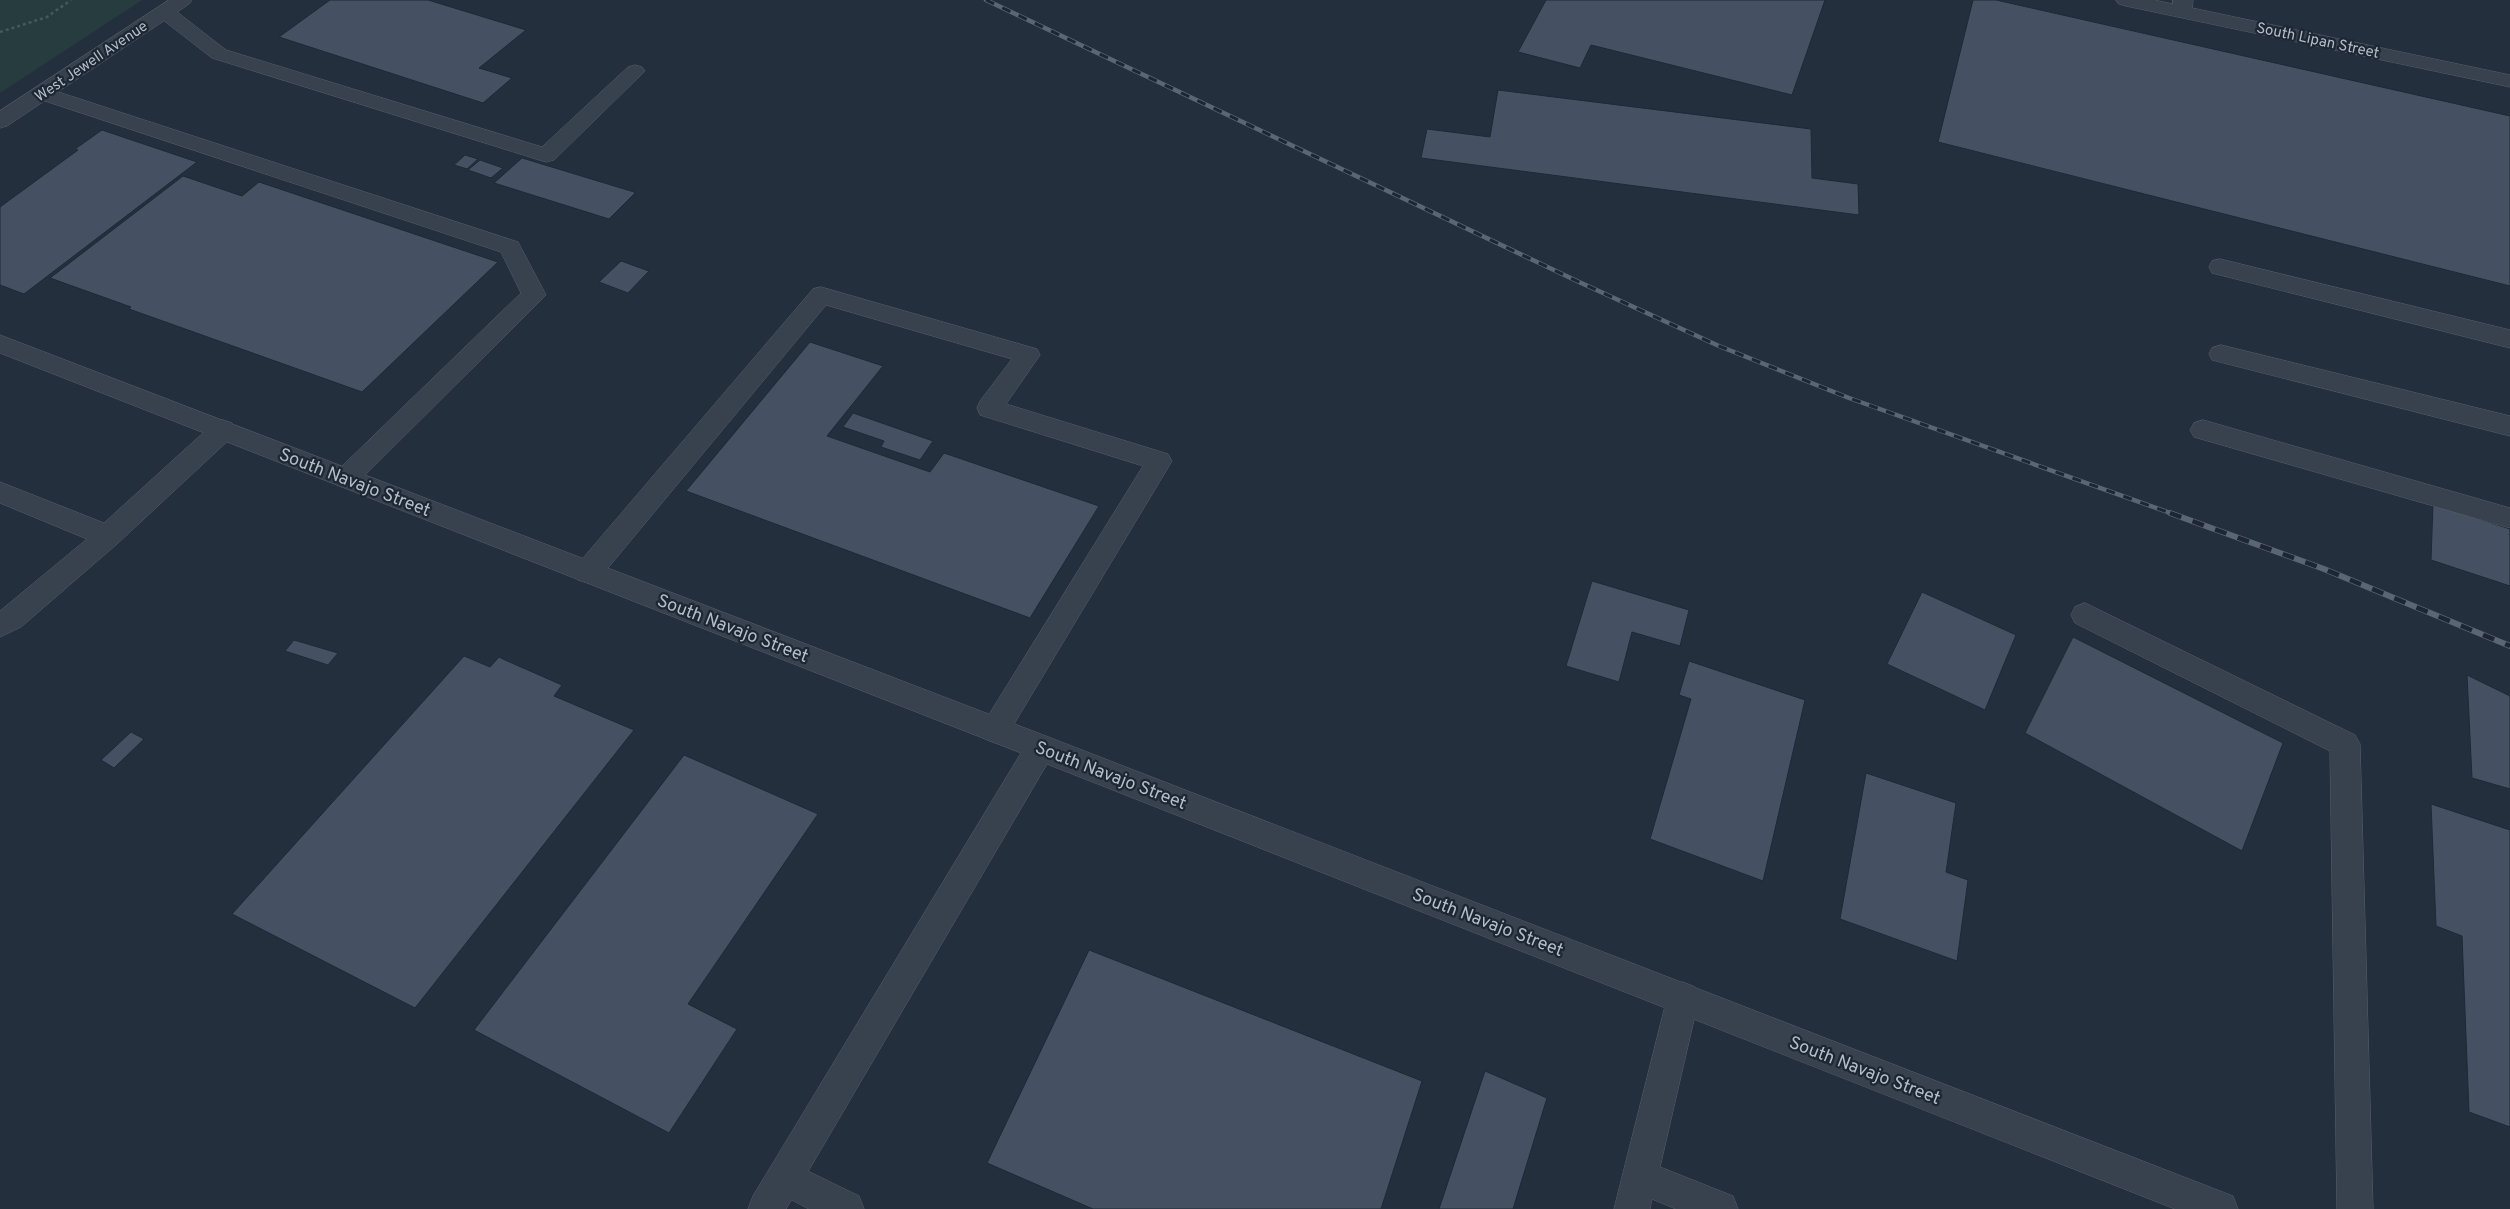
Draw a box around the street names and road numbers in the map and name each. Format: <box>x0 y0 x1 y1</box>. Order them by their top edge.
street label: West Jewell Avenue <box>32 17 152 107</box>
street label: South Lipan Street <box>2255 19 2381 64</box>
street label: South Navajo Street <box>275 444 433 523</box>
street label: South Navajo Street <box>653 590 811 669</box>
street label: South Navajo Street <box>1031 737 1189 816</box>
street label: South Navajo Street <box>1408 884 1566 963</box>
street label: South Navajo Street <box>1785 1032 1943 1111</box>

